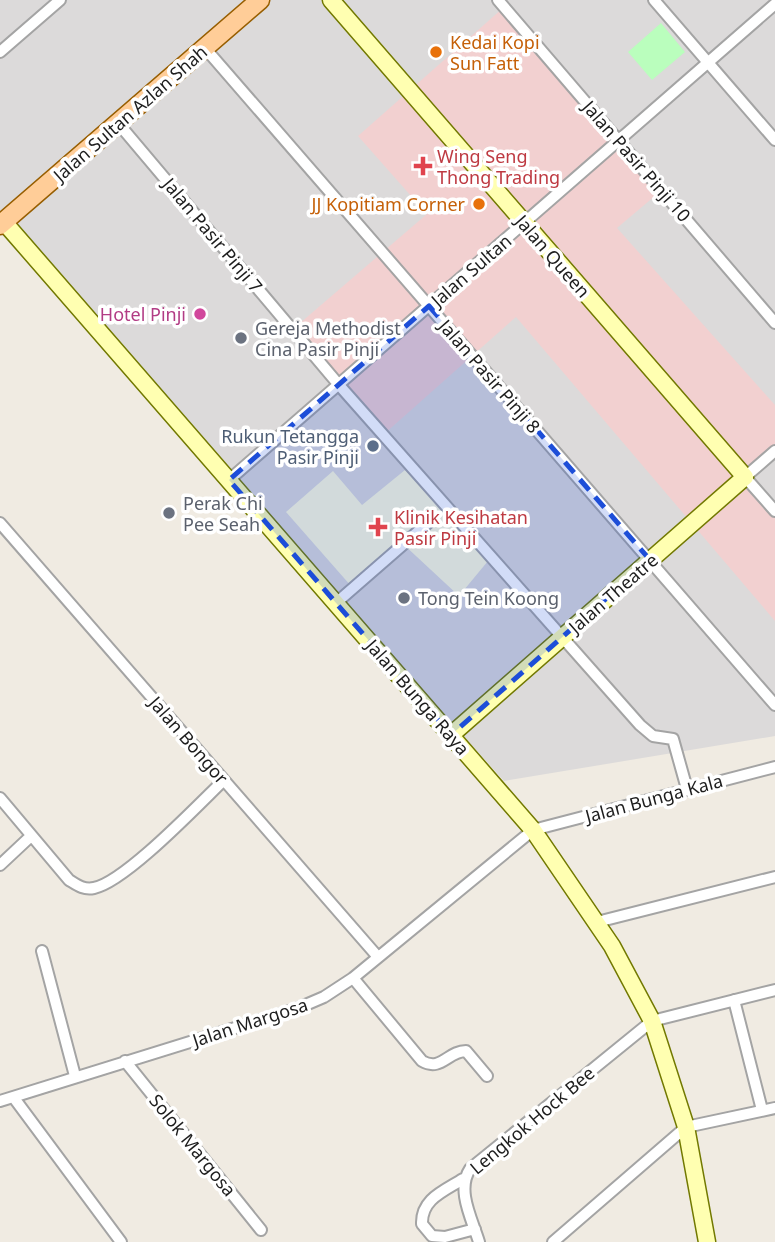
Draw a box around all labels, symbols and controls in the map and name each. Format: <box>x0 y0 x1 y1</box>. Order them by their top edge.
place label: Kedai Kopi Sun Fatt <box>450 30 540 75</box>
street label: Jalan Sultan Azlan Shah <box>47 40 212 188</box>
marker: Kedai Kopi Sun Fatt <box>428 44 444 60</box>
street label: Jalan Pasir Pinji 10 <box>576 94 696 227</box>
place label: Wing Seng Thong Trading <box>437 144 560 189</box>
marker: Wing Seng Thong Trading <box>415 158 431 174</box>
street label: Jalan Pasir Pinji 7 <box>157 171 268 297</box>
place label: JJ Kopitiam Corner <box>310 192 466 216</box>
marker: JJ Kopitiam Corner <box>471 196 487 212</box>
street label: Jalan Queen <box>509 208 596 302</box>
street label: Jalan Sultan <box>424 228 516 313</box>
place label: Hotel Pinji <box>100 302 186 326</box>
marker: Hotel Pinji <box>192 306 208 322</box>
street label: Jalan Pasir Pinji 8 <box>433 313 546 438</box>
place label: Gereja Methodist Cina Pasir Pinji <box>255 316 401 361</box>
marker: Gereja Methodist Cina Pasir Pinji <box>233 330 249 346</box>
place label: Rukun Tetangga Pasir Pinji <box>221 424 359 469</box>
marker: Rukun Tetangga Pasir Pinji <box>365 438 381 454</box>
place label: Perak Chi Pee Seah <box>183 491 263 536</box>
marker: Perak Chi Pee Seah <box>161 505 177 521</box>
place label: Klinik Kesihatan Pasir Pinji <box>394 505 528 550</box>
marker: Klinik Kesihatan Pasir Pinji <box>368 517 388 537</box>
street label: Jalan Theatre <box>562 548 663 640</box>
place label: Tong Tein Koong <box>418 586 559 610</box>
marker: Tong Tein Koong <box>396 590 412 606</box>
street label: Jalan Bunga Raya <box>360 633 475 760</box>
street label: Jalan Bongor <box>143 690 234 789</box>
street label: Jalan Bunga Kala <box>581 768 725 828</box>
street label: Jalan Margosa <box>187 992 311 1053</box>
street label: Lengkok Hock Bee <box>465 1061 599 1179</box>
street label: Solok Margosa <box>144 1089 242 1201</box>

